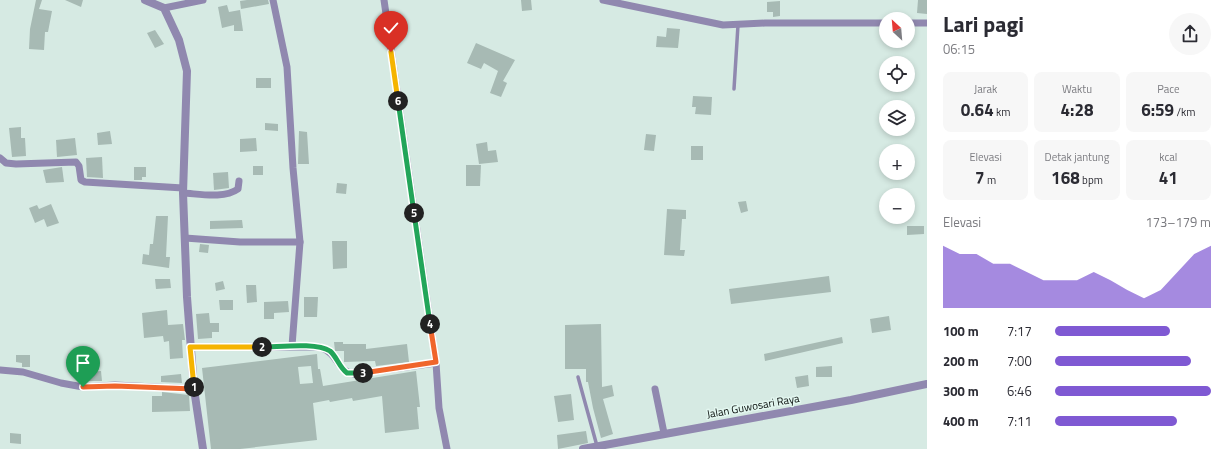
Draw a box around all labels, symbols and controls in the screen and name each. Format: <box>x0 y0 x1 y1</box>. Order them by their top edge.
text: Lari pagi <box>943 7 1024 41</box>
pin <box>374 11 408 52</box>
north arrow <box>879 12 915 48</box>
map controls <box>879 12 915 224</box>
button: share <box>1169 13 1211 55</box>
icon: check <box>380 17 402 39</box>
text: 06:15 <box>943 39 975 59</box>
button: locate <box>879 56 915 92</box>
text: Jarak <box>974 81 997 97</box>
text: Waktu <box>1062 81 1092 97</box>
text: Pace <box>1157 81 1179 97</box>
pin: 6 <box>388 91 408 111</box>
text: 6 <box>395 93 401 109</box>
text: 0.64 <box>961 97 994 123</box>
text: 4:28 <box>1061 97 1093 123</box>
text: 6:59 <box>1141 97 1174 123</box>
button: layers <box>879 100 915 136</box>
text: km <box>994 104 1011 120</box>
text: /km <box>1174 104 1196 120</box>
button: + <box>879 144 915 180</box>
text: Elevasi <box>969 149 1002 165</box>
text: Detak jantung <box>1045 149 1109 165</box>
text: kcal <box>1159 149 1177 165</box>
text: 7 <box>975 165 985 191</box>
text: 168 <box>1051 165 1080 191</box>
text: 41 <box>1159 165 1178 191</box>
text: m <box>985 172 996 188</box>
text: bpm <box>1080 172 1103 188</box>
button: − <box>879 188 915 224</box>
pin: 5 <box>404 203 424 223</box>
text: 5 <box>411 205 417 221</box>
text: Elevasi <box>943 212 981 232</box>
text: 173–179 m <box>1145 212 1211 232</box>
pin: 4 <box>420 314 440 334</box>
text: 4 <box>427 316 433 332</box>
text: 100 m <box>943 321 979 341</box>
text: 7:17 <box>1007 321 1032 341</box>
pin: 2 <box>252 337 272 357</box>
text: 2 <box>259 339 265 355</box>
pin <box>66 346 100 387</box>
text: 200 m <box>943 351 979 371</box>
text: 7:00 <box>1007 351 1032 371</box>
icon: arrive <box>72 352 94 374</box>
pin: 3 <box>353 363 373 383</box>
text: 3 <box>360 365 366 381</box>
pin: 1 <box>184 377 204 397</box>
text: 1 <box>191 379 197 395</box>
text: 300 m <box>943 381 979 401</box>
text: 6:46 <box>1007 381 1032 401</box>
street label: Jalan Guwosari Raya <box>705 390 801 422</box>
text: 400 m <box>943 411 979 431</box>
text: 7:11 <box>1007 411 1032 431</box>

